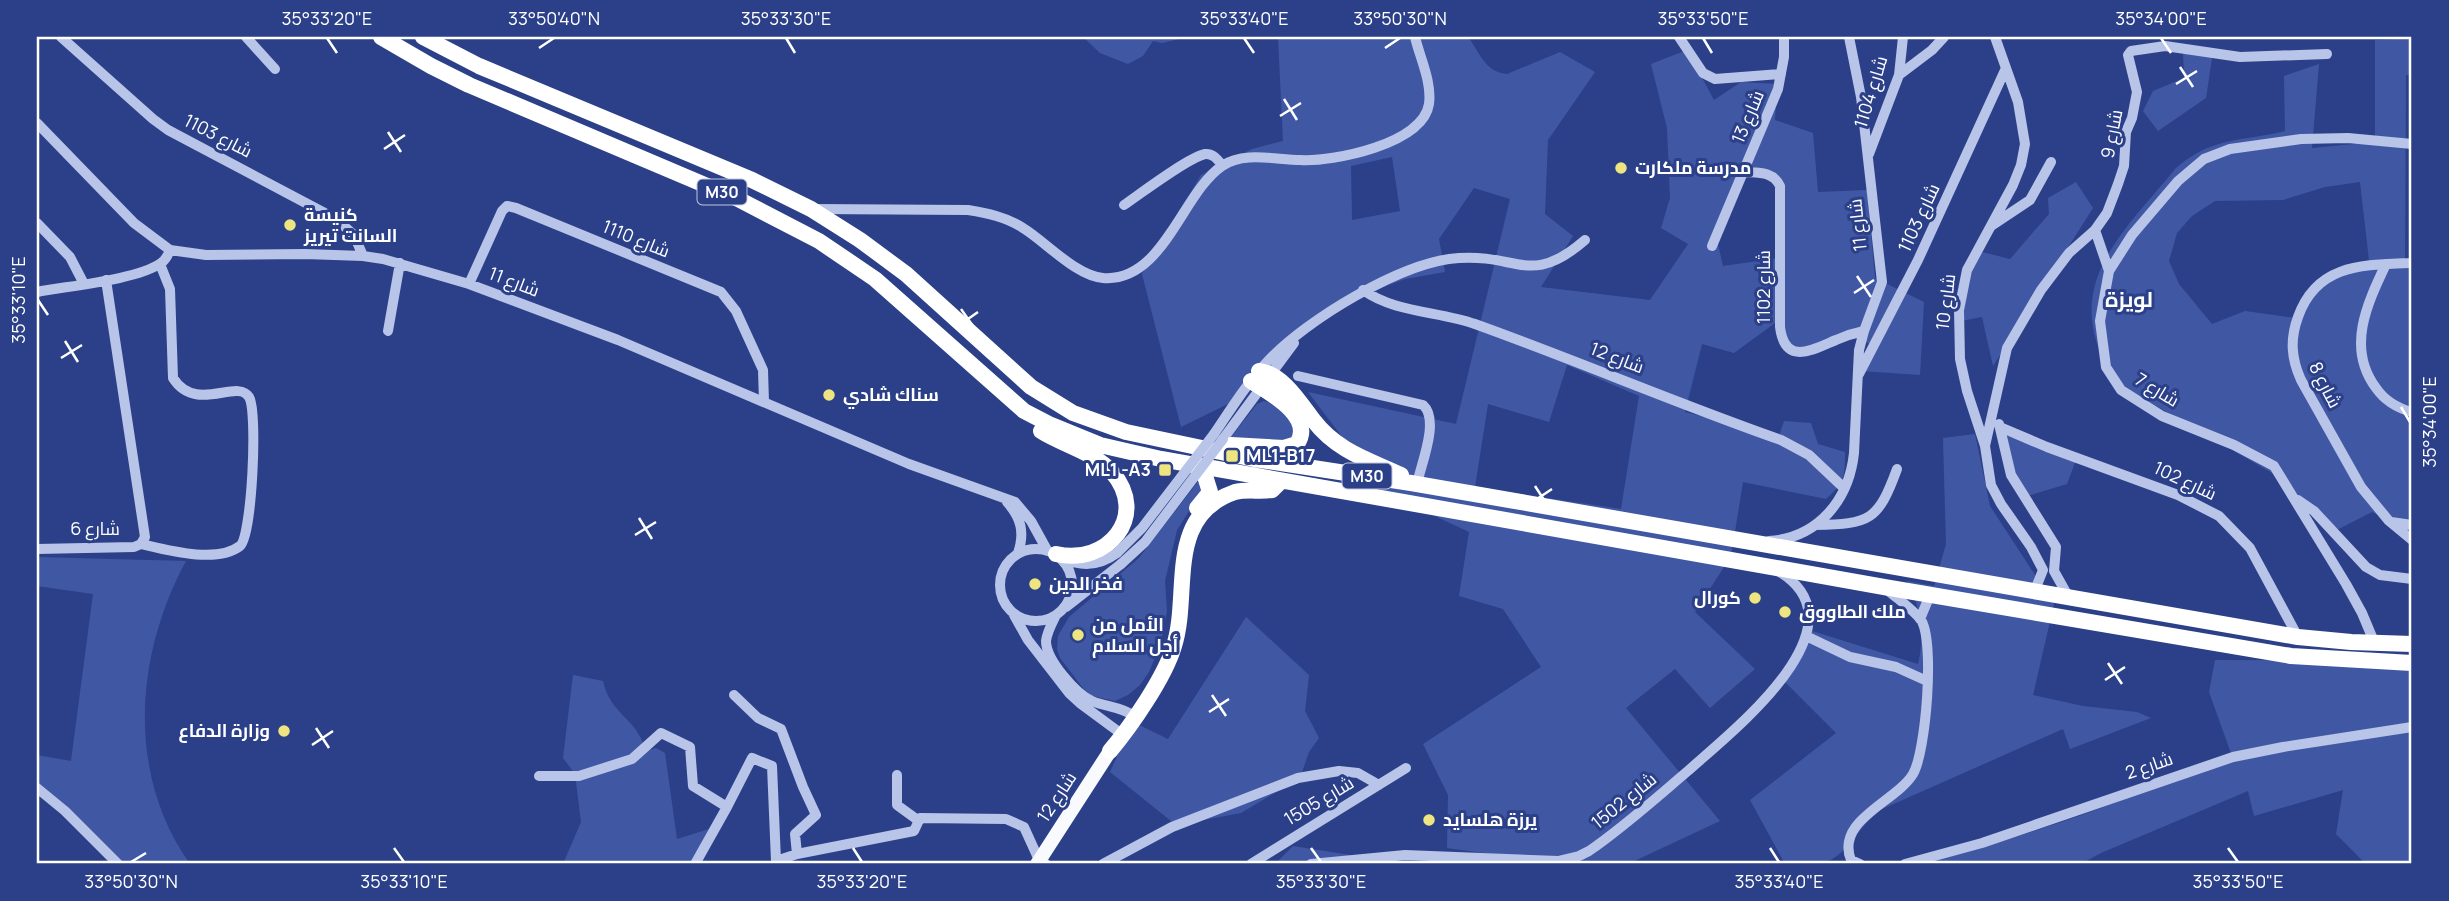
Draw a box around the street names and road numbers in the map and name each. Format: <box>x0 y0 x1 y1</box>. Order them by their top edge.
street label: شارع 1104 <box>1848 53 1893 131</box>
street label: شارع 13 <box>1725 86 1770 147</box>
street label: شارع 9 <box>2095 107 2129 161</box>
street label: شارع 1103 <box>180 108 257 163</box>
street label: شارع 1103 <box>1892 179 1945 256</box>
road number: M30 <box>698 180 746 204</box>
street label: شارع 11 <box>1842 198 1873 252</box>
street label: شارع 1110 <box>599 214 674 263</box>
street label: شارع 1102 <box>1751 250 1776 324</box>
street label: شارع 11 <box>485 260 543 303</box>
street label: شارع 10 <box>1930 272 1961 331</box>
street label: شارع 12 <box>1587 336 1648 379</box>
street label: شارع 8 <box>2303 357 2348 412</box>
street label: شارع 7 <box>2130 367 2184 413</box>
street label: شارع 102 <box>2150 455 2221 506</box>
road number: M30 <box>1342 463 1392 489</box>
street label: شارع 6 <box>70 516 120 541</box>
street label: شارع 2 <box>2122 746 2176 785</box>
street label: شارع 12 <box>1031 767 1082 827</box>
street label: شارع 1502 <box>1586 767 1662 835</box>
street label: شارع 1505 <box>1279 770 1358 831</box>

